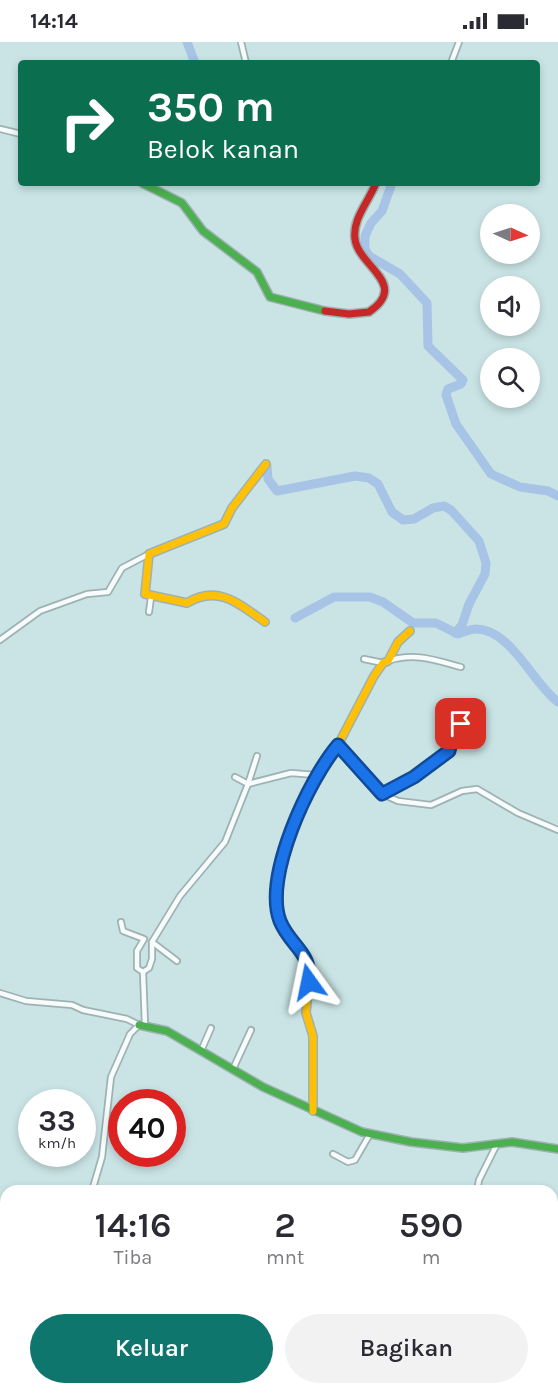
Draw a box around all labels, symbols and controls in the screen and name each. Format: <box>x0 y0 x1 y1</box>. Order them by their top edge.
text: 14:14 <box>30 8 78 34</box>
text: 350 m <box>147 82 275 132</box>
icon: right <box>48 84 126 162</box>
text: Belok kanan <box>147 133 299 165</box>
north arrow <box>480 204 540 264</box>
map controls <box>480 204 540 408</box>
button: sound <box>480 276 540 336</box>
button: search <box>480 348 540 408</box>
pin <box>435 698 486 749</box>
icon: arrive <box>444 707 477 740</box>
position arrow <box>277 950 341 1014</box>
speed limit sign: 40 <box>108 1089 186 1167</box>
text: 33 <box>38 1103 76 1139</box>
text: km/h <box>38 1134 76 1152</box>
text: 14:16 <box>94 1204 172 1246</box>
text: 2 <box>274 1204 296 1246</box>
text: 590 <box>399 1204 464 1246</box>
text: Tiba <box>114 1246 152 1269</box>
text: mnt <box>266 1246 304 1269</box>
text: m <box>422 1246 440 1269</box>
button: Keluar <box>30 1314 273 1383</box>
button: Bagikan <box>285 1314 528 1383</box>

